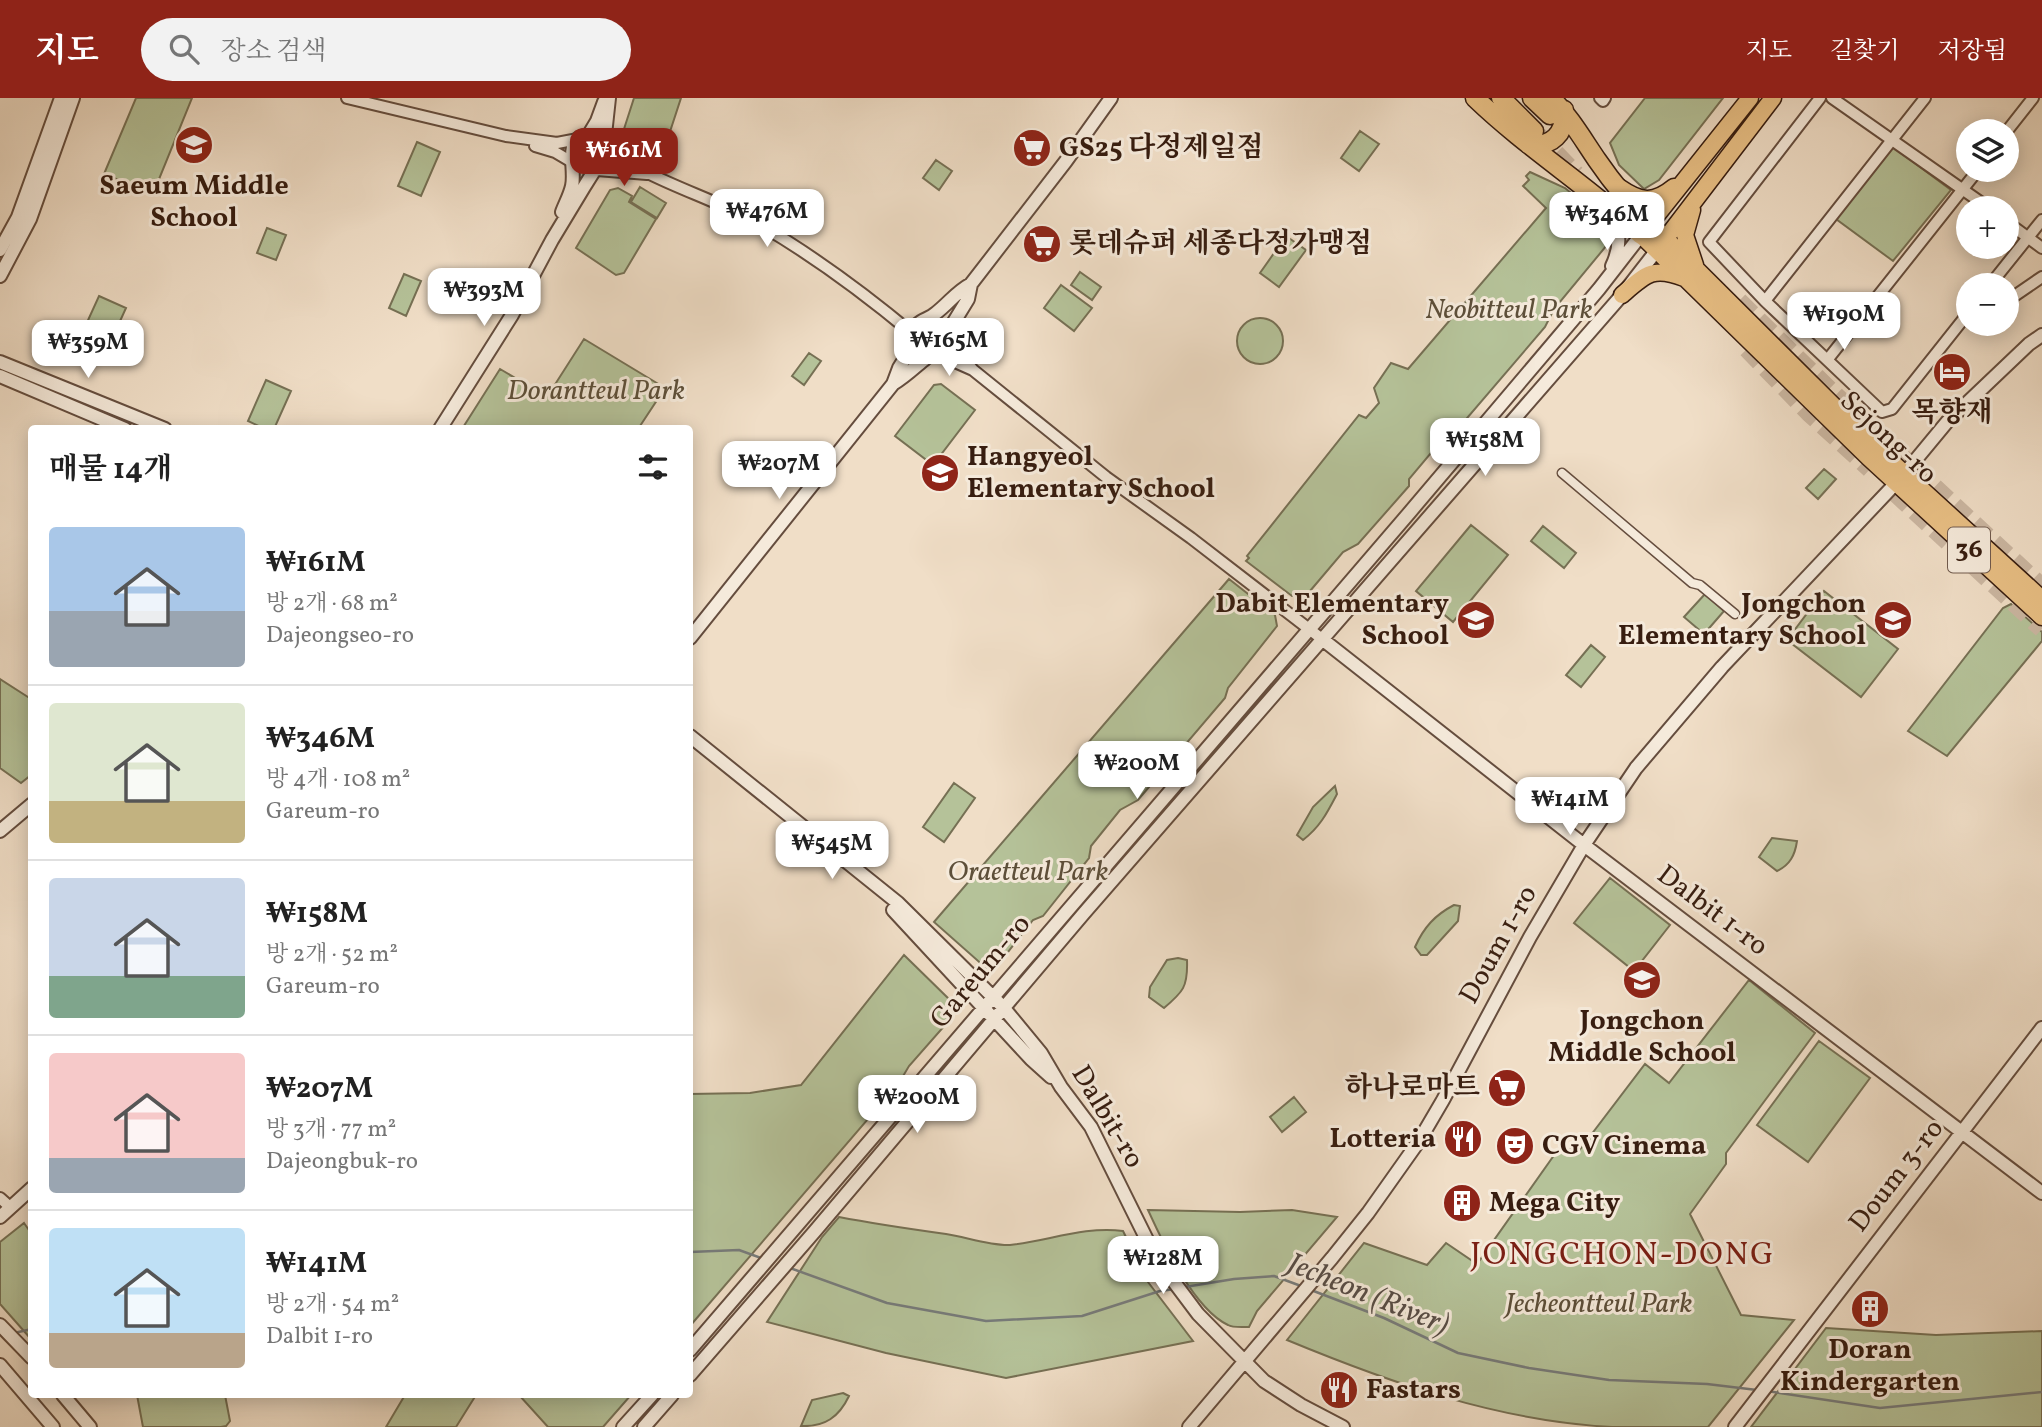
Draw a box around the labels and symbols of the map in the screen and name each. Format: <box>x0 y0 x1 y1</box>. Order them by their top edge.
school or university icon: Saeum Middle School <box>173 124 215 166</box>
supermarket icon: GS25 다정제일점 <box>1011 127 1053 169</box>
pin: ₩161M <box>575 129 673 188</box>
place label: GS25 다정제일점 <box>1059 129 1264 168</box>
place label: Saeum Middle School <box>99 167 289 238</box>
pin: ₩476M <box>718 190 816 249</box>
pin: ₩346M <box>1558 192 1656 252</box>
supermarket icon: 롯데슈퍼 세종다정가맹점 <box>1021 223 1063 265</box>
place label: 롯데슈퍼 세종다정가맹점 <box>1069 225 1372 264</box>
pin: ₩393M <box>435 268 533 328</box>
park label: Neobitteul Park <box>1425 291 1593 330</box>
pin: ₩190M <box>1795 292 1893 352</box>
pin: ₩165M <box>900 318 998 378</box>
pin: ₩359M <box>39 320 137 380</box>
hotel icon: 목향재 <box>1931 351 1973 393</box>
park label: Dorantteul Park <box>507 372 685 411</box>
street label: Sejong-ro <box>1830 382 1946 494</box>
place label: 목향재 <box>1911 394 1993 433</box>
pin: ₩158M <box>1436 418 1534 478</box>
place label: Hangyeol Elementary School <box>967 438 1215 509</box>
pin: ₩207M <box>730 442 828 501</box>
school or university icon: Hangyeol Elementary School <box>919 452 961 494</box>
road number: 36 <box>1948 528 1990 572</box>
place label: Dabit Elementary School <box>1215 585 1449 656</box>
place label: Jongchon Elementary School <box>1618 585 1866 656</box>
school or university icon: Dabit Elementary School <box>1455 599 1497 641</box>
school or university icon: Jongchon Elementary School <box>1872 599 1914 641</box>
pin: ₩200M <box>1088 742 1186 801</box>
pin: ₩141M <box>1521 778 1619 837</box>
pin: ₩545M <box>783 822 881 881</box>
park label: Oraetteul Park <box>948 853 1109 892</box>
street label: Dalbit 1-ro <box>1648 856 1776 966</box>
street label: Doum 1-ro <box>1450 879 1548 1011</box>
street label: Gareum-ro <box>922 906 1040 1038</box>
school or university icon: Jongchon Middle School <box>1621 959 1663 1001</box>
place label: Jongchon Middle School <box>1548 1002 1736 1073</box>
street label: Dalbit-ro <box>1061 1058 1153 1176</box>
supermarket icon: 하나로마트 <box>1486 1067 1528 1109</box>
place label: 하나로마트 <box>1345 1069 1480 1108</box>
pin: ₩200M <box>868 1076 966 1135</box>
street label: Doum 3-ro <box>1840 1111 1954 1241</box>
restaurant icon: Lotteria <box>1442 1118 1484 1160</box>
place label: Lotteria <box>1330 1120 1436 1159</box>
theatre icon: CGV Cinema <box>1494 1125 1536 1167</box>
place label: CGV Cinema <box>1542 1127 1706 1166</box>
building icon: Mega City <box>1441 1182 1483 1224</box>
place label: Mega City <box>1489 1184 1621 1223</box>
district label: JONGCHON-DONG <box>1470 1234 1776 1278</box>
pin: ₩128M <box>1114 1236 1212 1296</box>
water label: Jecheon (River) <box>1278 1242 1455 1347</box>
park label: Jecheontteul Park <box>1502 1285 1693 1324</box>
building icon: Doran Kindergarten <box>1849 1288 1891 1330</box>
place label: Doran Kindergarten <box>1780 1331 1960 1402</box>
restaurant icon: Fastars <box>1318 1369 1360 1411</box>
place label: Fastars <box>1366 1371 1461 1410</box>

